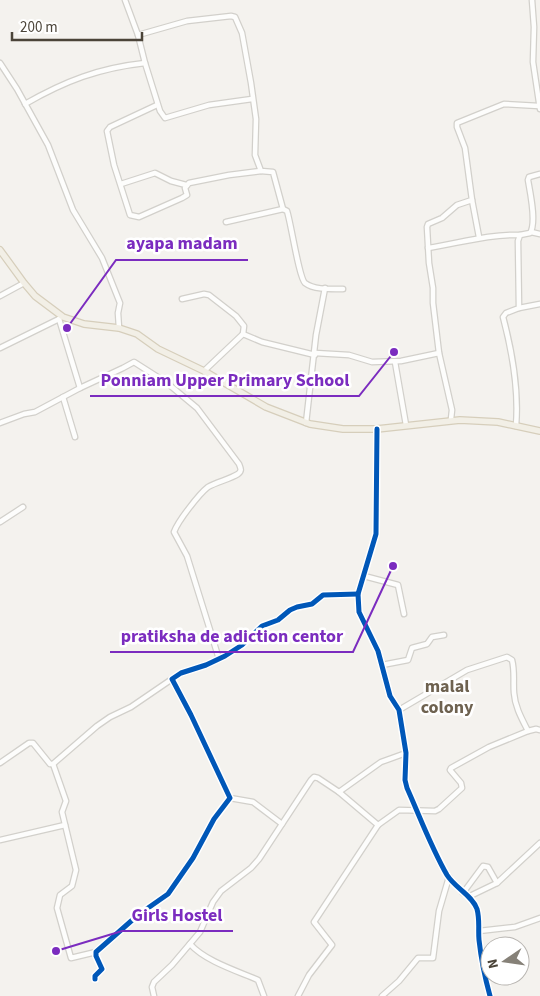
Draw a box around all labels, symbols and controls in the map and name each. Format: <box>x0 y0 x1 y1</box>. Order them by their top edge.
scale bar <box>12 10 142 42</box>
text: 200 m <box>20 17 58 38</box>
callout: ayapa madam <box>116 227 248 260</box>
text: ayapa madam <box>126 231 238 256</box>
callout: Ponniam Upper Primary School <box>90 363 359 396</box>
text: Ponniam Upper Primary School <box>101 368 349 393</box>
callout: pratiksha de adiction centor <box>110 619 353 652</box>
text: pratiksha de adiction centor <box>121 624 344 649</box>
district label: malal colony <box>421 674 474 720</box>
callout: Girls Hostel <box>122 898 233 931</box>
text: Girls Hostel <box>131 903 223 928</box>
north arrow <box>480 936 530 986</box>
text: N <box>483 957 504 970</box>

